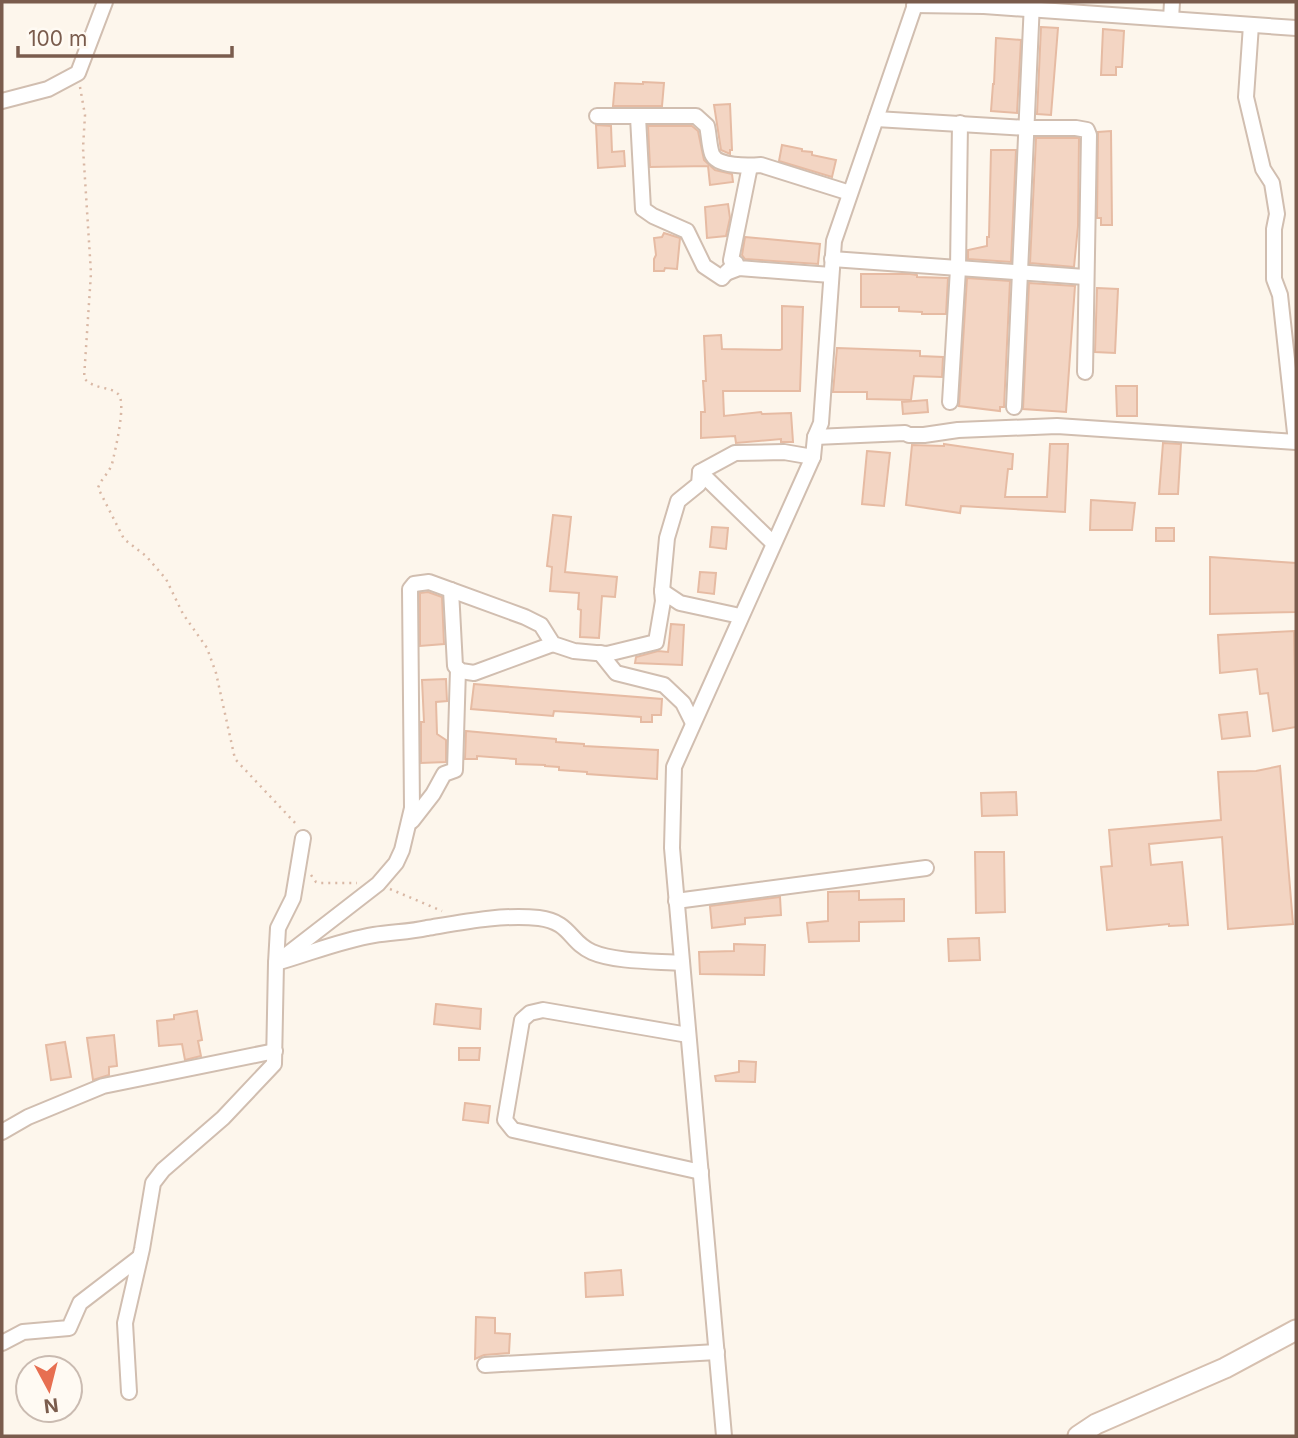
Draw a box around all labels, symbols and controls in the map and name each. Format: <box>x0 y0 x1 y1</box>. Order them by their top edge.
scale bar <box>18 14 231 58</box>
text: 100 m <box>28 26 87 51</box>
north arrow <box>14 1354 84 1424</box>
text: N <box>42 1393 60 1418</box>

